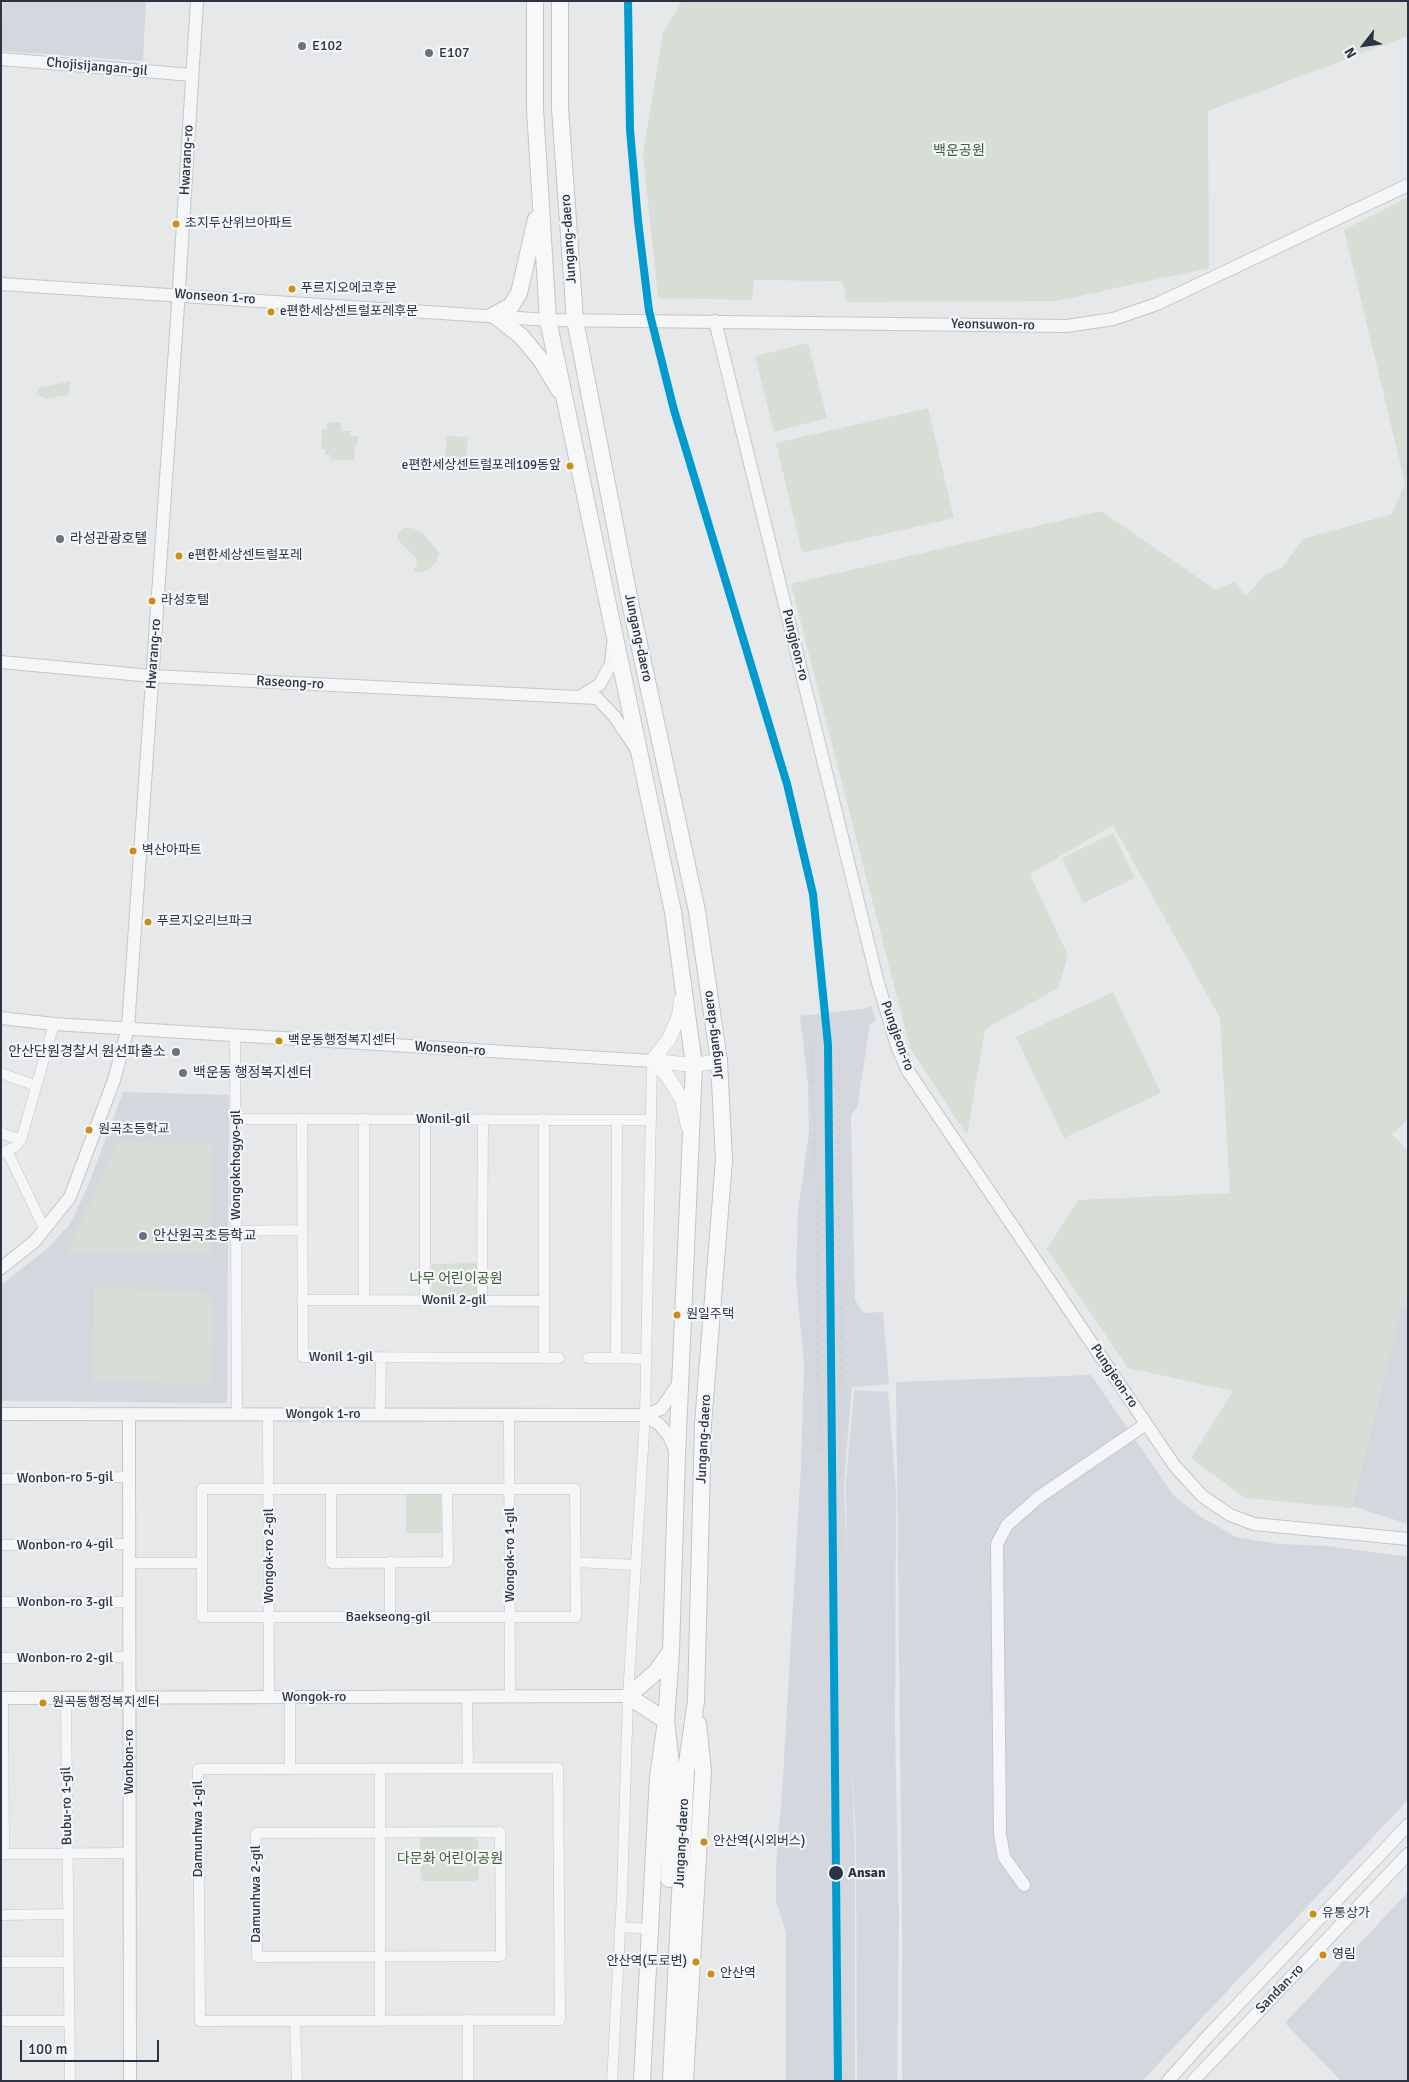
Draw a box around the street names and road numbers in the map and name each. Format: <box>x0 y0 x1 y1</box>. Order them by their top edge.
street label: Chojisijangan-gil <box>46 54 148 80</box>
street label: Hwarang-ro <box>177 124 197 196</box>
street label: Jungang-daero <box>557 194 581 284</box>
street label: Wonseon 1-ro <box>174 286 256 308</box>
street label: Yeonsuwon-ro <box>951 316 1035 334</box>
street label: Jungang-daero <box>620 592 656 684</box>
street label: Pungjeon-ro <box>778 607 812 683</box>
street label: Hwarang-ro <box>143 618 165 690</box>
street label: Raseong-ro <box>256 673 324 693</box>
street label: Jungang-daero <box>700 989 728 1081</box>
street label: Pungjeon-ro <box>877 999 917 1073</box>
street label: Wonseon-ro <box>414 1038 486 1060</box>
street label: Wongokchogyo-gil <box>228 1110 244 1220</box>
street label: Wonil-gil <box>416 1111 470 1127</box>
street label: Wonil 2-gil <box>422 1292 486 1308</box>
street label: Pungjeon-ro <box>1087 1341 1141 1411</box>
street label: Wonil 1-gil <box>309 1349 373 1365</box>
street label: Jungang-daero <box>693 1394 715 1484</box>
street label: Wongok 1-ro <box>285 1406 361 1422</box>
street label: Wonbon-ro 5-gil <box>17 1469 113 1487</box>
street label: Wongok-ro 2-gil <box>261 1508 277 1604</box>
street label: Wongok-ro 1-gil <box>502 1508 518 1602</box>
street label: Wonbon-ro 4-gil <box>17 1536 113 1554</box>
street label: Wonbon-ro 3-gil <box>17 1594 113 1610</box>
street label: Baekseong-gil <box>345 1609 431 1625</box>
street label: Wonbon-ro 2-gil <box>17 1650 113 1666</box>
street label: Wongok-ro <box>282 1689 346 1705</box>
street label: Wonbon-ro <box>121 1729 137 1795</box>
street label: Bubu-ro 1-gil <box>58 1767 76 1845</box>
street label: Damunhwa 1-gil <box>190 1780 206 1878</box>
street label: Jungang-daero <box>671 1798 693 1888</box>
street label: Damunhwa 2-gil <box>248 1845 264 1943</box>
street label: Sandan-ro <box>1253 1961 1307 2017</box>

